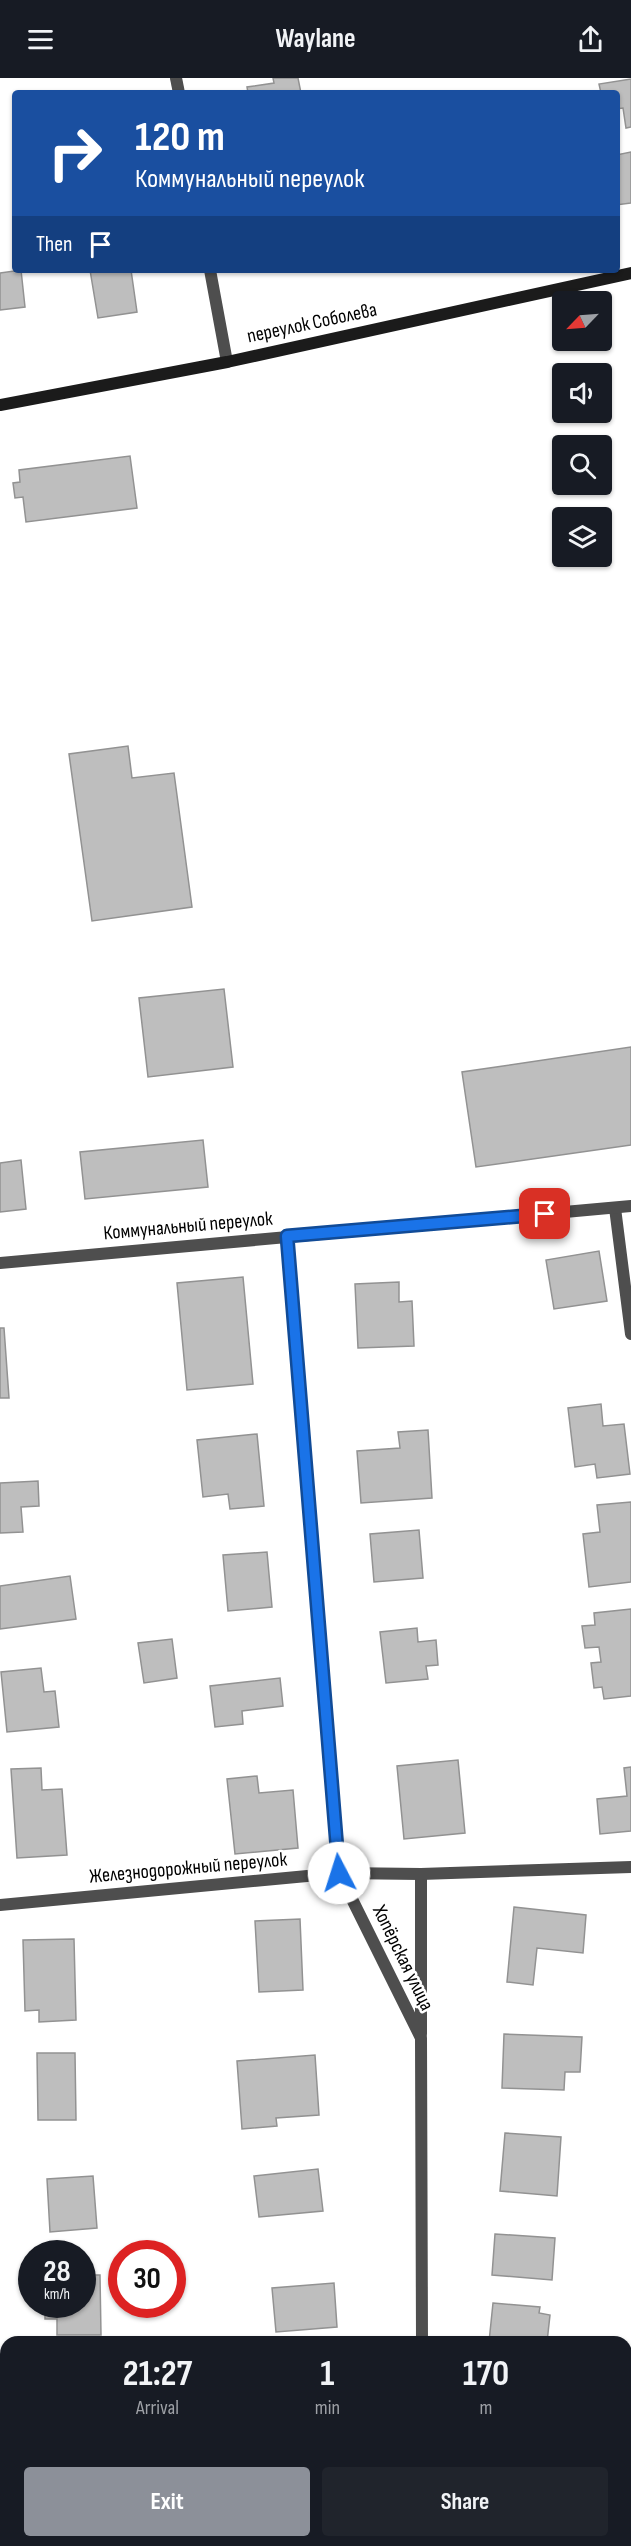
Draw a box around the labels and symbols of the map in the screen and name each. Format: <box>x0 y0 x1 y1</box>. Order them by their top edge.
north arrow <box>552 291 612 351</box>
street label: переулок Соболева <box>245 298 379 348</box>
pin <box>519 1188 570 1239</box>
street label: Коммунальный переулок <box>102 1207 274 1245</box>
position arrow <box>307 1841 371 1905</box>
street label: Железнодорожный переулок <box>88 1847 288 1889</box>
street label: Хопёрская улица <box>367 1900 439 2015</box>
speed limit sign: 30 <box>108 2240 186 2318</box>

